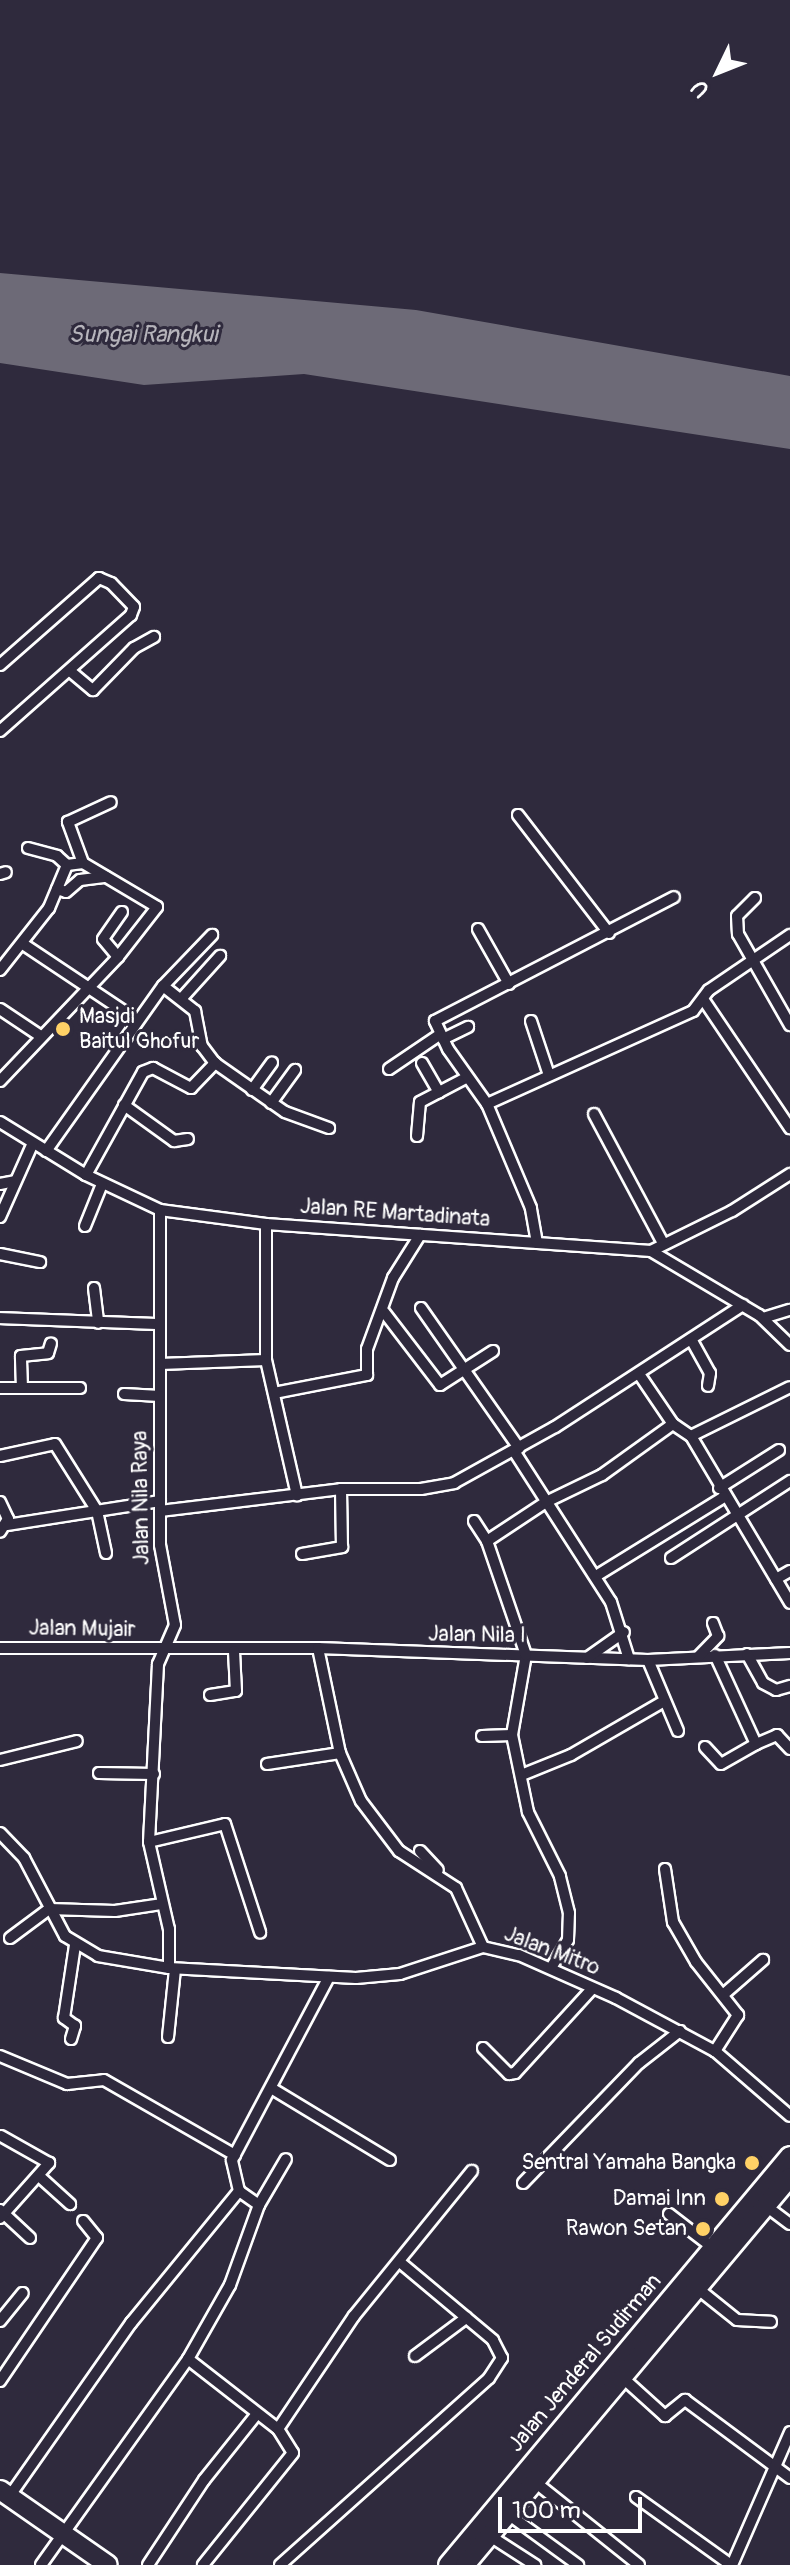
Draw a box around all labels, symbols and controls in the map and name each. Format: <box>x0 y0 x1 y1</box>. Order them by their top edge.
north arrow <box>678 32 758 112</box>
text: U <box>685 73 716 103</box>
water label: Sungai Rangkui <box>69 321 217 349</box>
place label: Masjdi Baitul Ghofur <box>79 1003 199 1054</box>
marker: Masjdi Baitul Ghofur <box>54 1020 72 1038</box>
street label: Jalan RE Martadinata <box>299 1193 491 1233</box>
street label: Jalan Nila Raya <box>127 1431 155 1565</box>
street label: Jalan Mujair <box>28 1615 136 1643</box>
street label: Jalan Nila I <box>428 1621 526 1649</box>
street label: Jalan Mitro <box>500 1921 604 1981</box>
place label: Sentral Yamaha Bangka <box>521 2150 736 2176</box>
marker: Sentral Yamaha Bangka <box>743 2154 761 2172</box>
place label: Damai Inn <box>612 2186 706 2212</box>
marker: Damai Inn <box>713 2190 731 2208</box>
place label: Rawon Setan <box>566 2216 687 2242</box>
marker: Rawon Setan <box>694 2220 712 2238</box>
street label: Jalan Jenderal Sudirman <box>503 2269 667 2457</box>
scale bar <box>502 2481 646 2531</box>
text: 100 m <box>512 2496 581 2525</box>

